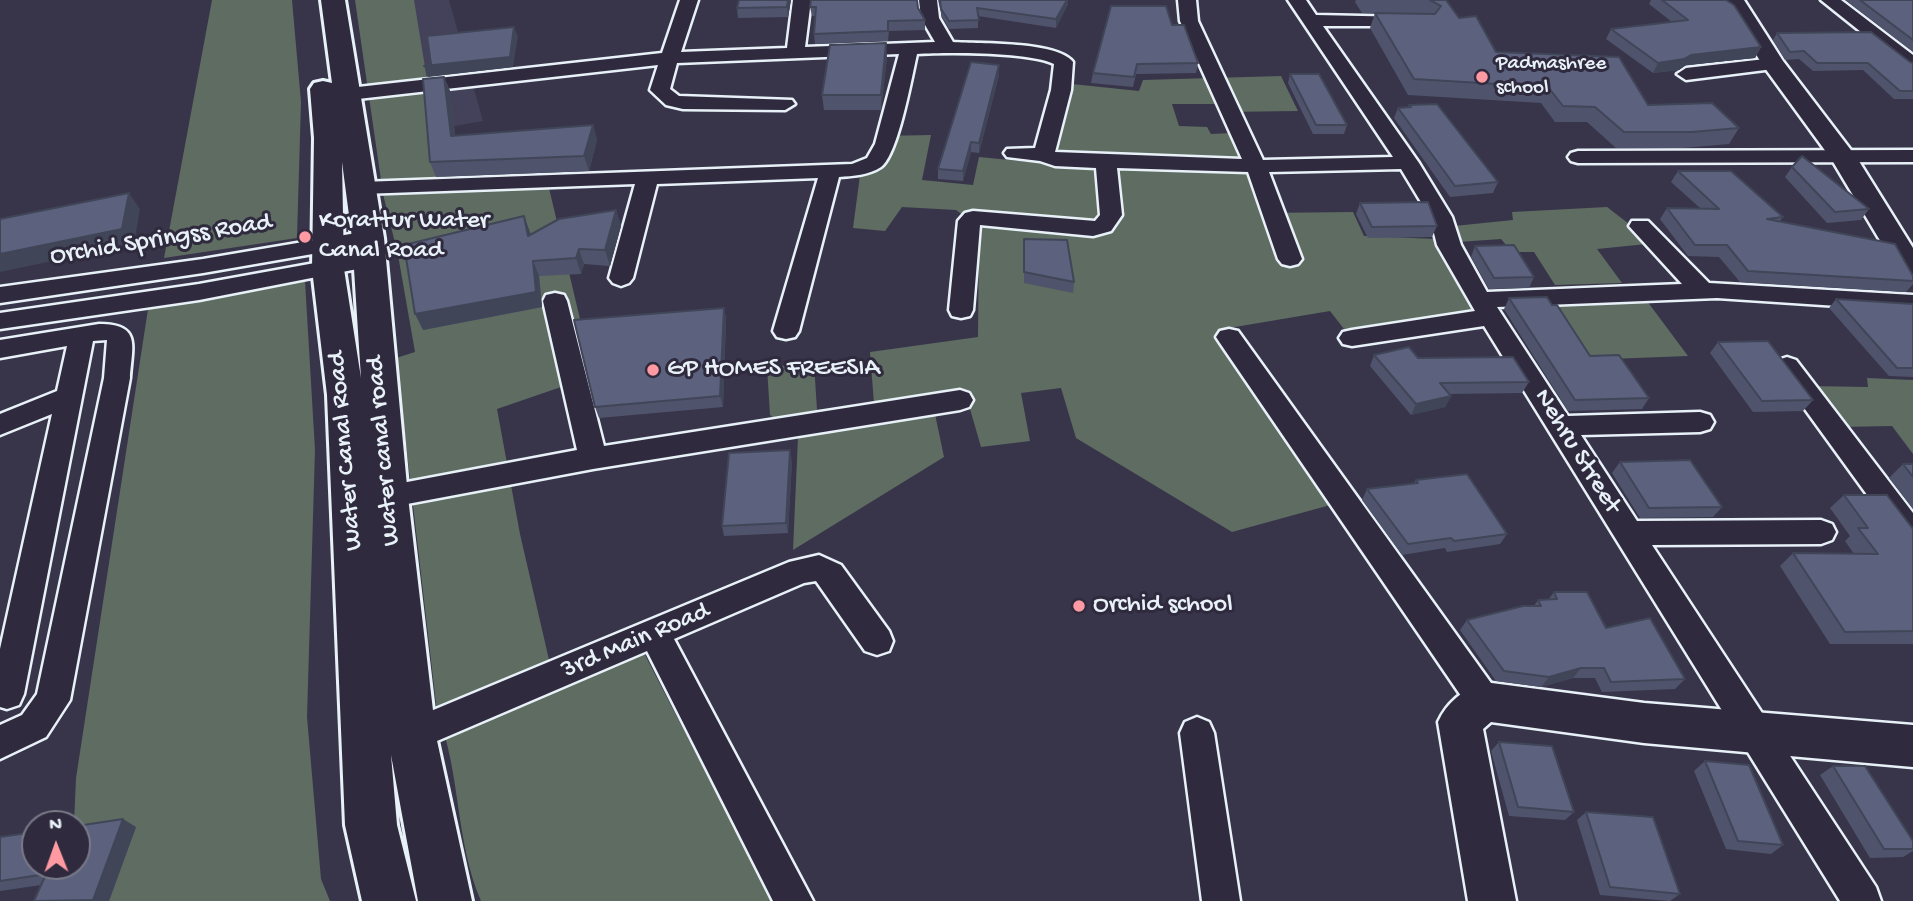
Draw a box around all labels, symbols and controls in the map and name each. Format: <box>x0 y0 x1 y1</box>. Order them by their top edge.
place label: Padmashree school <box>1496 52 1606 102</box>
marker: Padmashree school <box>1474 69 1490 85</box>
place label: Korattur Water Canal Road <box>319 206 489 268</box>
street label: Orchid Springss Road <box>48 208 274 274</box>
marker: Korattur Water Canal Road <box>297 229 313 245</box>
street label: Water Canal Road <box>323 350 371 552</box>
place label: GP HOMES FREESIA <box>667 354 880 386</box>
street label: Water canal road <box>361 355 409 547</box>
marker: GP HOMES FREESIA <box>645 362 661 378</box>
street label: Nehru Street <box>1525 384 1627 520</box>
place label: Orchid school <box>1093 590 1233 622</box>
street label: 3rd Main Road <box>557 597 715 687</box>
marker: Orchid school <box>1071 598 1087 614</box>
north arrow <box>21 810 91 880</box>
text: N <box>49 814 62 837</box>

